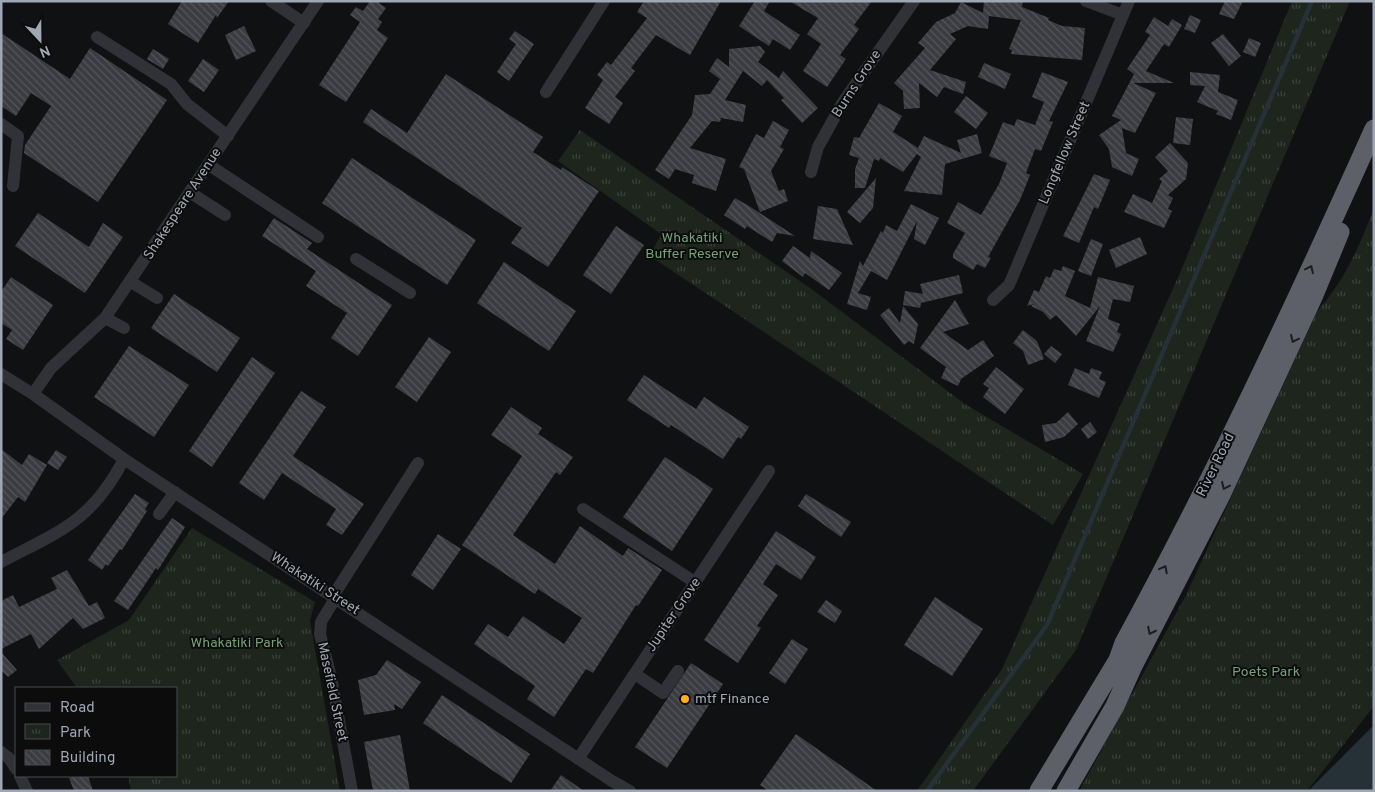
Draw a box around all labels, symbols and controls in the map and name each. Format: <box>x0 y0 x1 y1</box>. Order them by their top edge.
north arrow <box>15 15 65 65</box>
text: N <box>36 41 52 60</box>
street label: Burns Grove <box>829 47 885 121</box>
street label: Longfellow Street <box>1036 99 1094 207</box>
street label: Shakespeare Avenue <box>140 145 226 263</box>
park label: Whakatiki Buffer Reserve <box>645 230 739 263</box>
one-way arrow <box>1303 265 1314 274</box>
one-way arrow <box>1289 334 1300 343</box>
street label: River Road <box>1193 430 1239 500</box>
one-way arrow <box>1220 481 1231 490</box>
street label: Whakatiki Street <box>267 549 363 619</box>
one-way arrow <box>1158 565 1168 574</box>
street label: Jupiter Grove <box>643 575 705 655</box>
one-way arrow <box>1147 626 1157 635</box>
park label: Whakatiki Park <box>190 635 284 652</box>
street label: Masefield Street <box>313 641 351 743</box>
park label: Poets Park <box>1232 664 1300 681</box>
legend <box>15 687 178 777</box>
place label: mtf Finance <box>695 691 769 708</box>
marker: mtf Finance <box>679 693 691 705</box>
text: Road <box>60 699 95 718</box>
text: Park <box>60 724 91 743</box>
text: Building <box>60 749 115 768</box>

